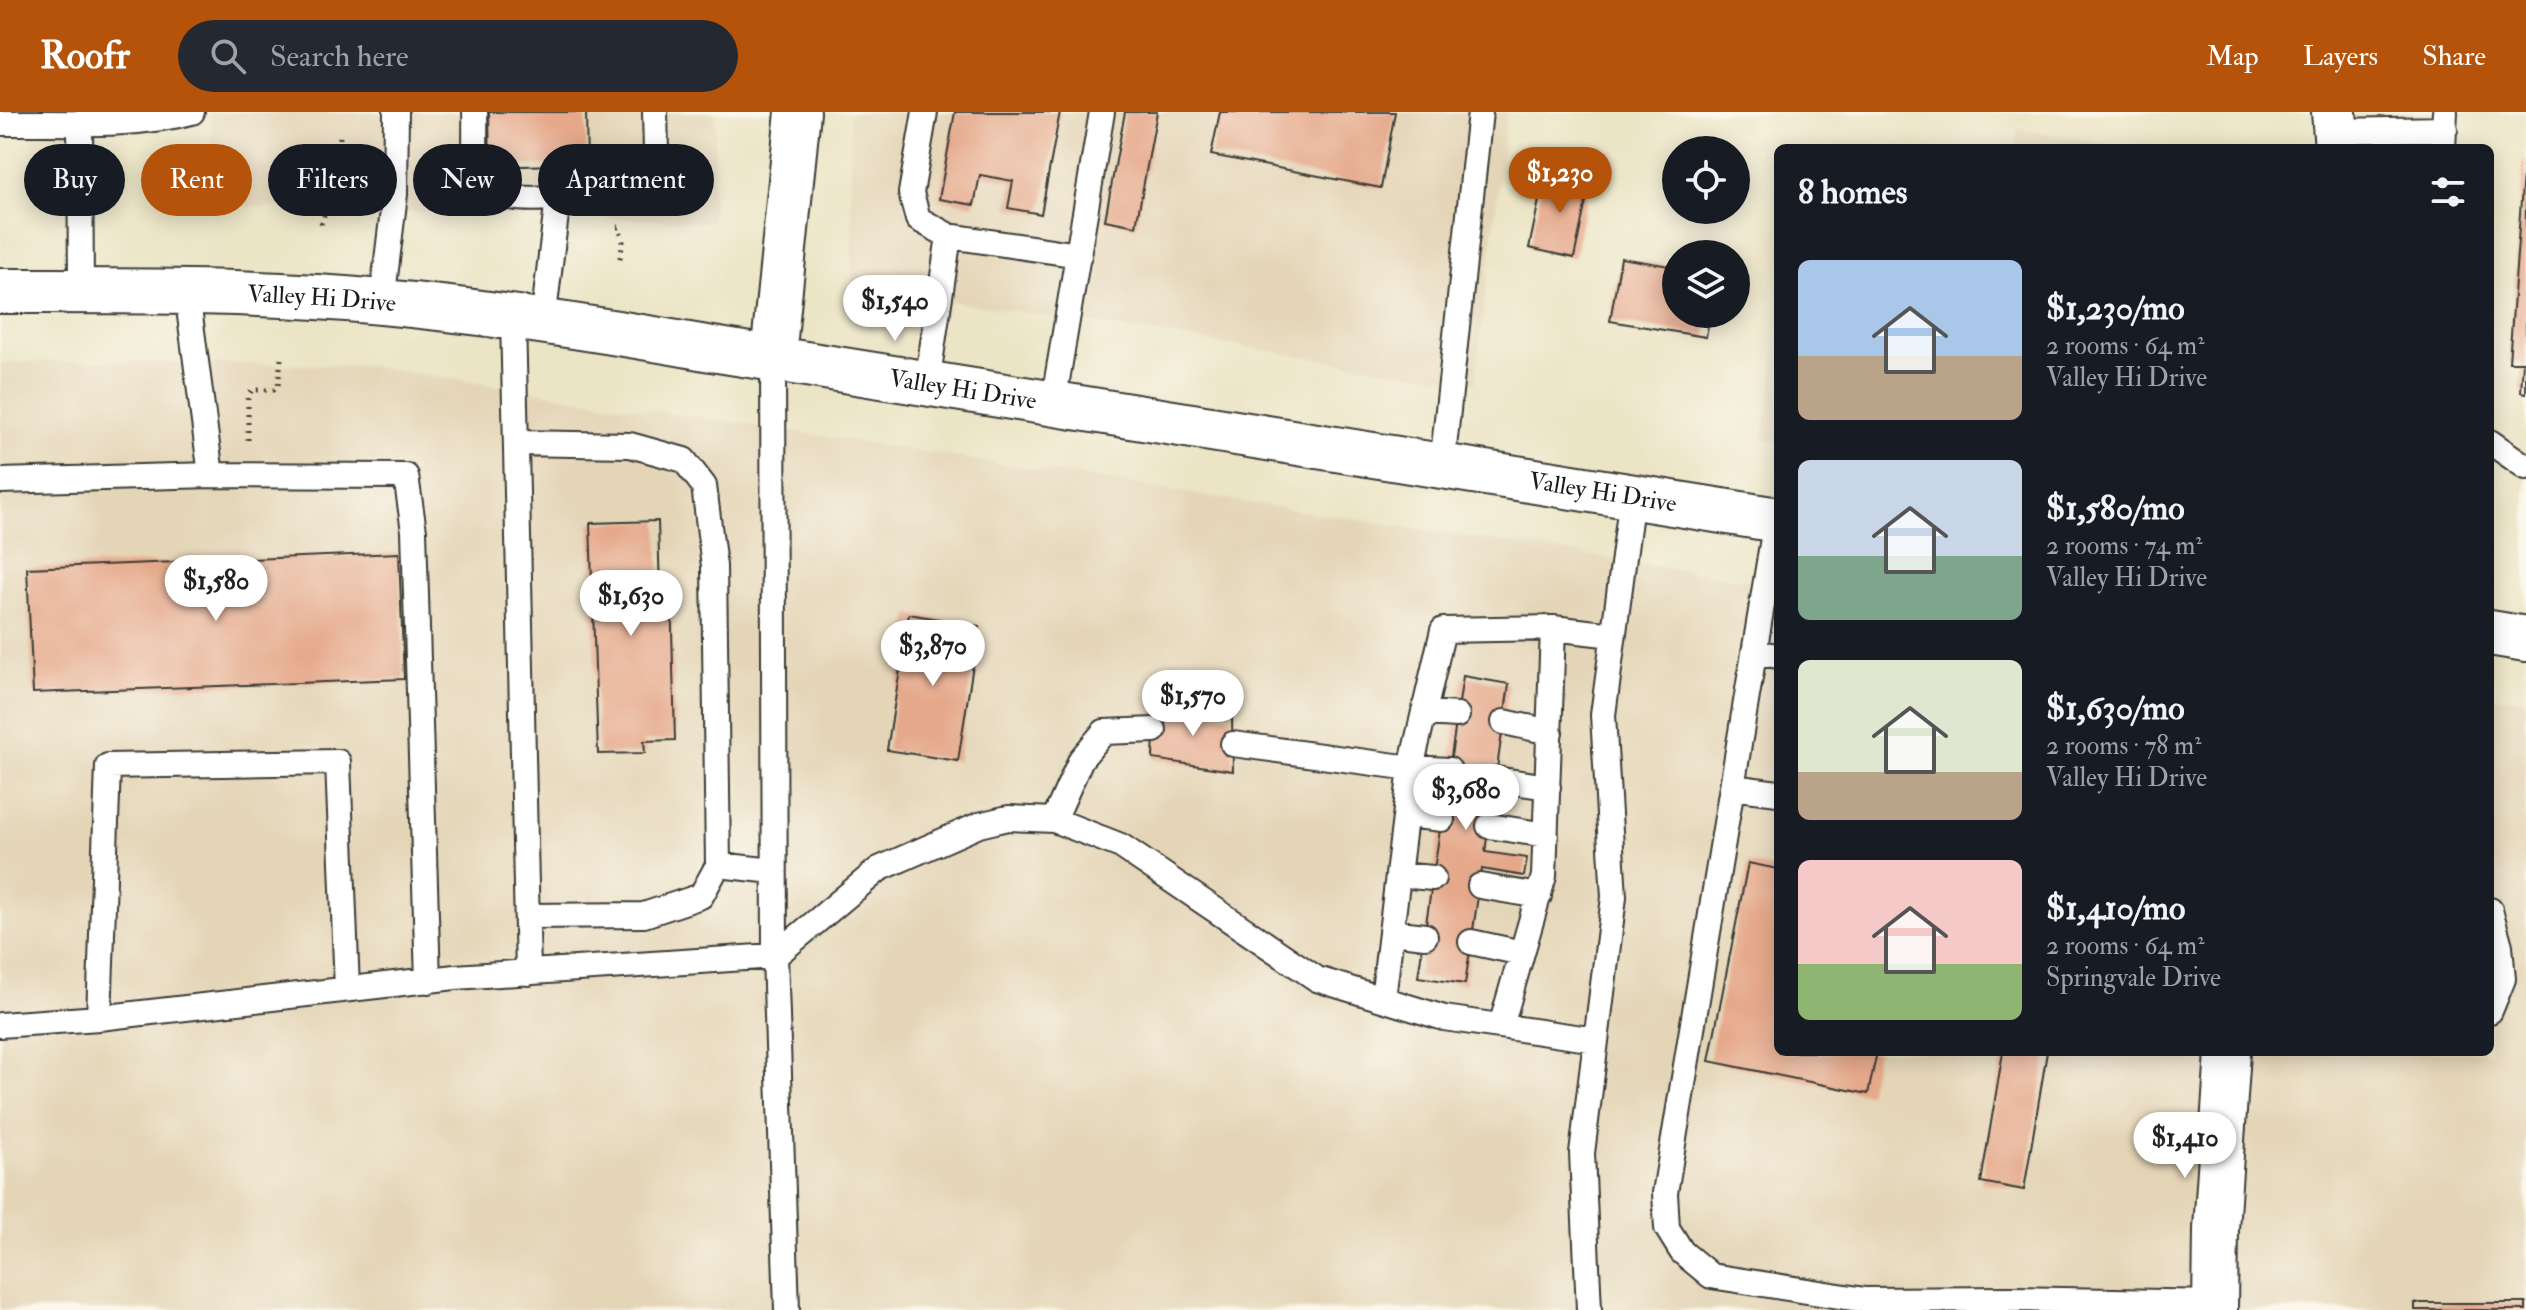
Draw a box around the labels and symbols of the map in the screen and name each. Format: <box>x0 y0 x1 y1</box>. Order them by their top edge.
pin: $1,230 <box>1495 147 1625 215</box>
pin: $1,540 <box>830 275 960 343</box>
street label: Valley Hi Drive <box>247 278 398 319</box>
street label: Valley Hi Drive <box>887 362 1039 416</box>
street label: Valley Hi Drive <box>1527 465 1679 519</box>
pin: $1,580 <box>151 555 281 623</box>
pin: $1,630 <box>566 570 696 638</box>
pin: $3,870 <box>868 620 998 688</box>
pin: $1,570 <box>1128 670 1258 738</box>
pin: $3,680 <box>1401 764 1531 832</box>
pin: $1,410 <box>2120 1112 2250 1180</box>

